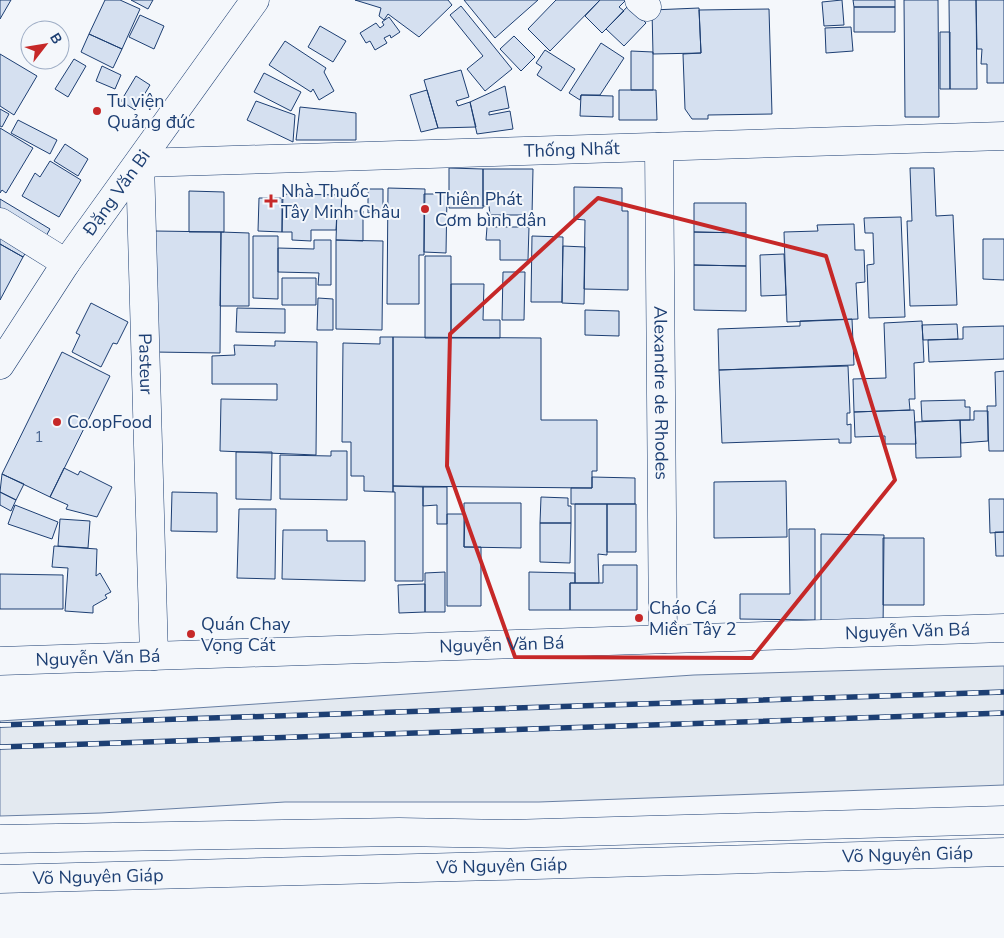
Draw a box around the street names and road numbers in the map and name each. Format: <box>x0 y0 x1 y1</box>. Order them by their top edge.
street label: Thống Nhất <box>523 136 621 163</box>
street label: Đặng Văn Bi <box>77 145 156 241</box>
street label: Alexandre de Rhodes <box>648 306 674 480</box>
street label: Pasteur <box>133 333 159 396</box>
street label: Nguyễn Văn Bá <box>845 617 970 645</box>
street label: Nguyễn Văn Bá <box>439 630 565 659</box>
street label: Nguyễn Văn Bá <box>35 644 161 672</box>
street label: Võ Nguyên Giáp <box>841 841 973 868</box>
street label: Võ Nguyên Giáp <box>435 852 568 880</box>
street label: Võ Nguyên Giáp <box>31 863 164 890</box>

